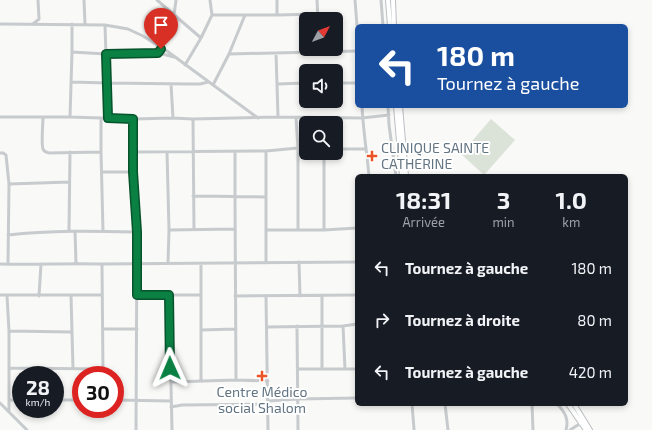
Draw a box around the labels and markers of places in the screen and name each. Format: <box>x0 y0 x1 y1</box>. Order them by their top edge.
pin <box>144 8 178 49</box>
place label: CLINIQUE SAINTE CATHERINE <box>381 139 489 172</box>
marker: CLINIQUE SAINTE CATHERINE <box>366 150 378 162</box>
marker: Centre Médico social Shalom <box>256 370 268 382</box>
place label: Centre Médico social Shalom <box>216 383 308 416</box>

